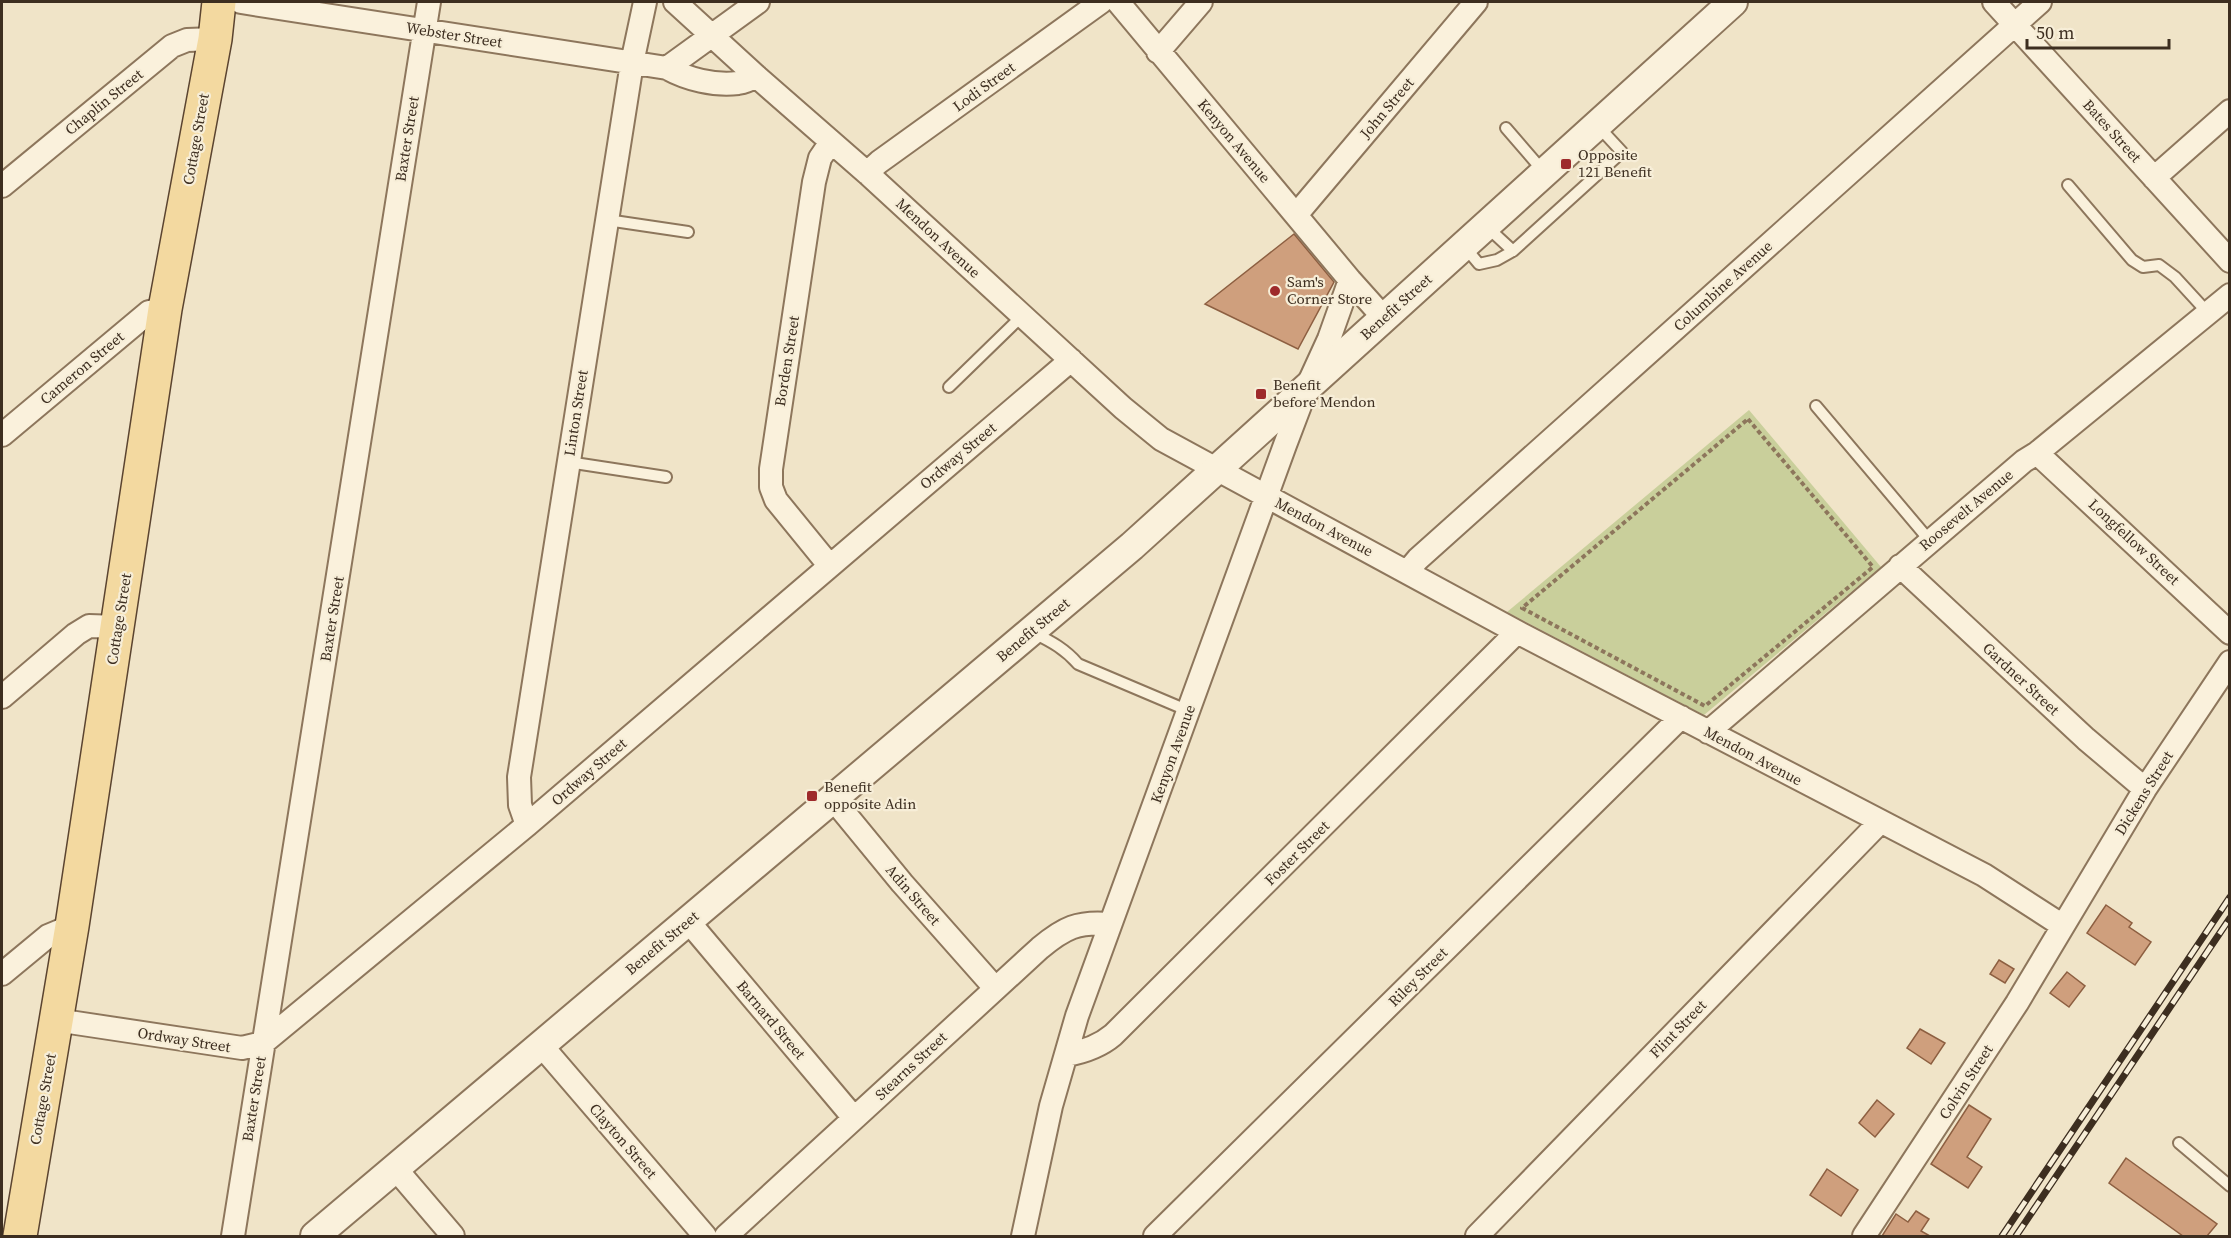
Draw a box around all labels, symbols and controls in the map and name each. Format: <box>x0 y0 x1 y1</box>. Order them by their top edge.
scale bar <box>2027 12 2170 50</box>
street label: Webster Street <box>404 17 504 52</box>
text: 50 m <box>2036 20 2074 45</box>
street label: Lodi Street <box>948 57 1019 116</box>
street label: Chaplin Street <box>60 64 147 140</box>
street label: John Street <box>1354 73 1418 143</box>
street label: Cottage Street <box>177 91 214 186</box>
street label: Kenyon Avenue <box>1193 94 1276 187</box>
street label: Baxter Street <box>389 95 424 183</box>
street label: Bates Street <box>2078 95 2146 167</box>
place label: Opposite 121 Benefit <box>1578 144 1652 182</box>
marker: Opposite 121 Benefit <box>1559 157 1573 171</box>
street label: Mendon Avenue <box>891 193 985 283</box>
street label: Columbine Avenue <box>1669 235 1777 336</box>
street label: Benefit Street <box>1355 269 1436 345</box>
place label: Sam's Corner Store <box>1287 271 1372 309</box>
marker: Sam's Corner Store <box>1268 284 1282 298</box>
street label: Borden Street <box>769 314 804 408</box>
street label: Cameron Street <box>35 326 128 409</box>
street label: Linton Street <box>558 368 593 457</box>
place label: Benefit before Mendon <box>1273 374 1376 412</box>
marker: Benefit before Mendon <box>1254 387 1268 401</box>
street label: Ordway Street <box>915 417 1000 494</box>
street label: Roosevelt Avenue <box>1914 464 2017 555</box>
street label: Mendon Avenue <box>1271 492 1377 561</box>
street label: Longfellow Street <box>2084 494 2185 589</box>
street label: Cottage Street <box>101 571 136 666</box>
street label: Baxter Street <box>314 575 349 663</box>
street label: Benefit Street <box>991 593 1074 667</box>
street label: Gardner Street <box>1978 638 2064 720</box>
street label: Kenyon Avenue <box>1145 701 1200 806</box>
street label: Mendon Avenue <box>1700 721 1806 790</box>
street label: Ordway Street <box>546 733 631 810</box>
street label: Dickens Street <box>2109 746 2178 839</box>
place label: Benefit opposite Adin <box>824 776 916 814</box>
marker: Benefit opposite Adin <box>805 789 819 803</box>
street label: Foster Street <box>1260 815 1334 890</box>
street label: Adin Street <box>881 860 946 930</box>
street label: Benefit Street <box>620 906 703 980</box>
street label: Riley Street <box>1383 942 1452 1011</box>
street label: Barnard Street <box>732 976 811 1064</box>
street label: Flint Street <box>1644 995 1711 1062</box>
street label: Ordway Street <box>136 1022 232 1057</box>
street label: Stearns Street <box>870 1027 951 1105</box>
street label: Colvin Street <box>1934 1040 1998 1123</box>
street label: Cottage Street <box>24 1051 61 1146</box>
street label: Baxter Street <box>236 1055 271 1143</box>
street label: Clayton Street <box>585 1098 662 1183</box>

